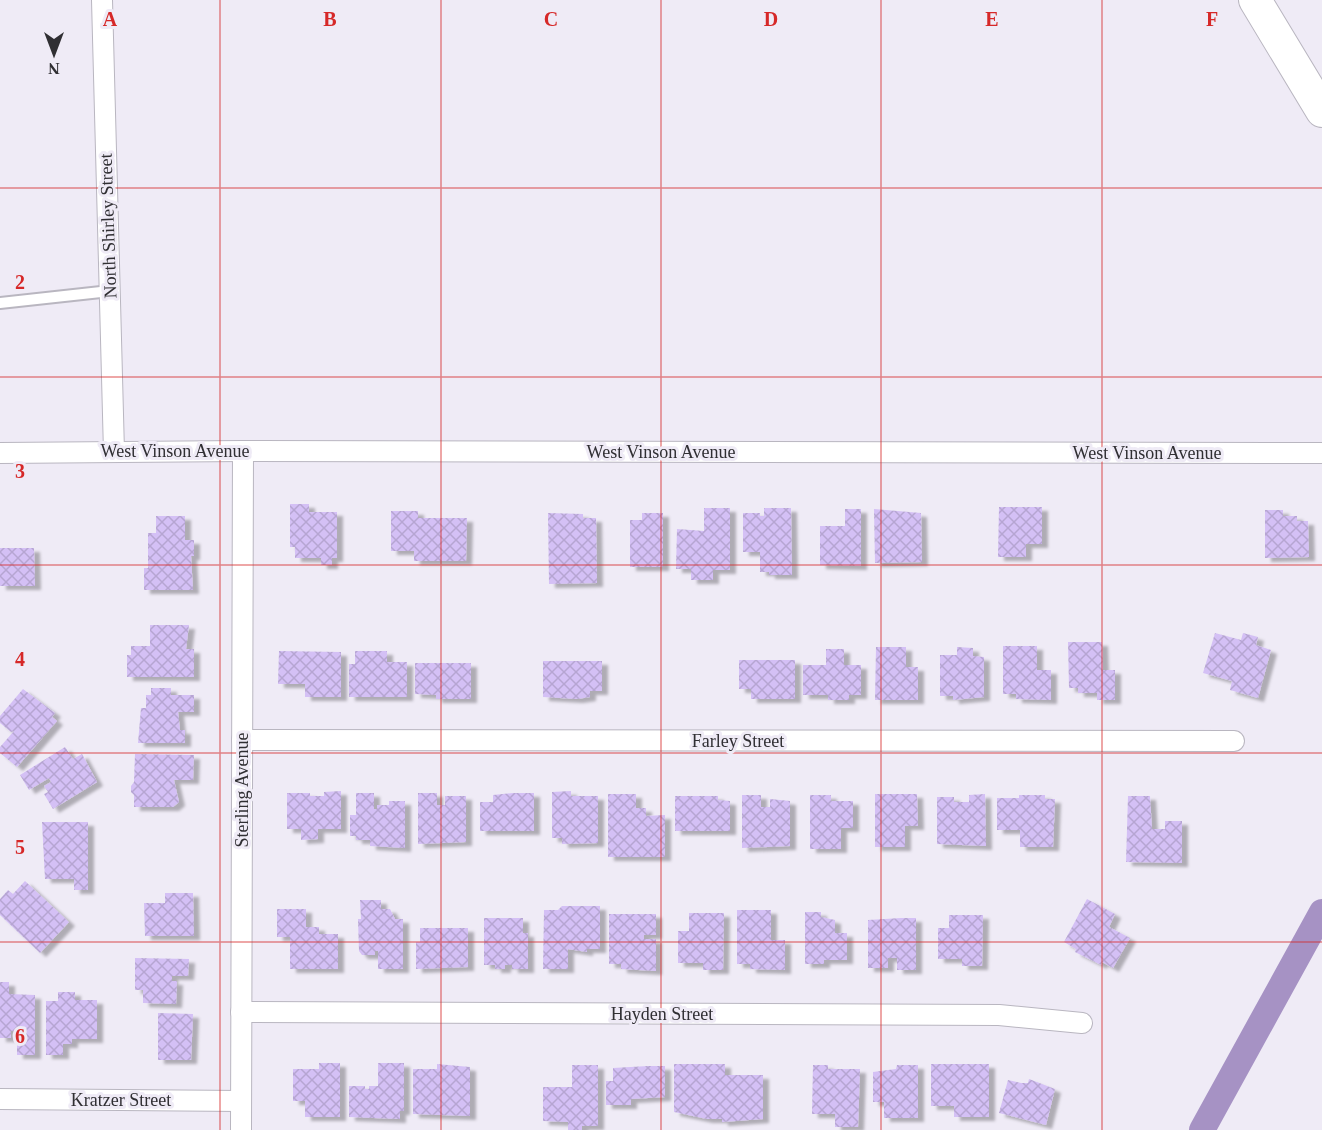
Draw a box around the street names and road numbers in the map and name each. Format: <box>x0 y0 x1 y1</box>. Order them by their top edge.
street label: North Shirley Street <box>95 153 121 299</box>
street label: West Vinson Avenue <box>101 441 249 461</box>
street label: West Vinson Avenue <box>587 442 735 462</box>
street label: West Vinson Avenue <box>1073 443 1221 463</box>
street label: Farley Street <box>692 731 784 751</box>
street label: Sterling Avenue <box>232 732 252 848</box>
street label: Hayden Street <box>611 1004 713 1024</box>
street label: Kratzer Street <box>71 1090 171 1110</box>

